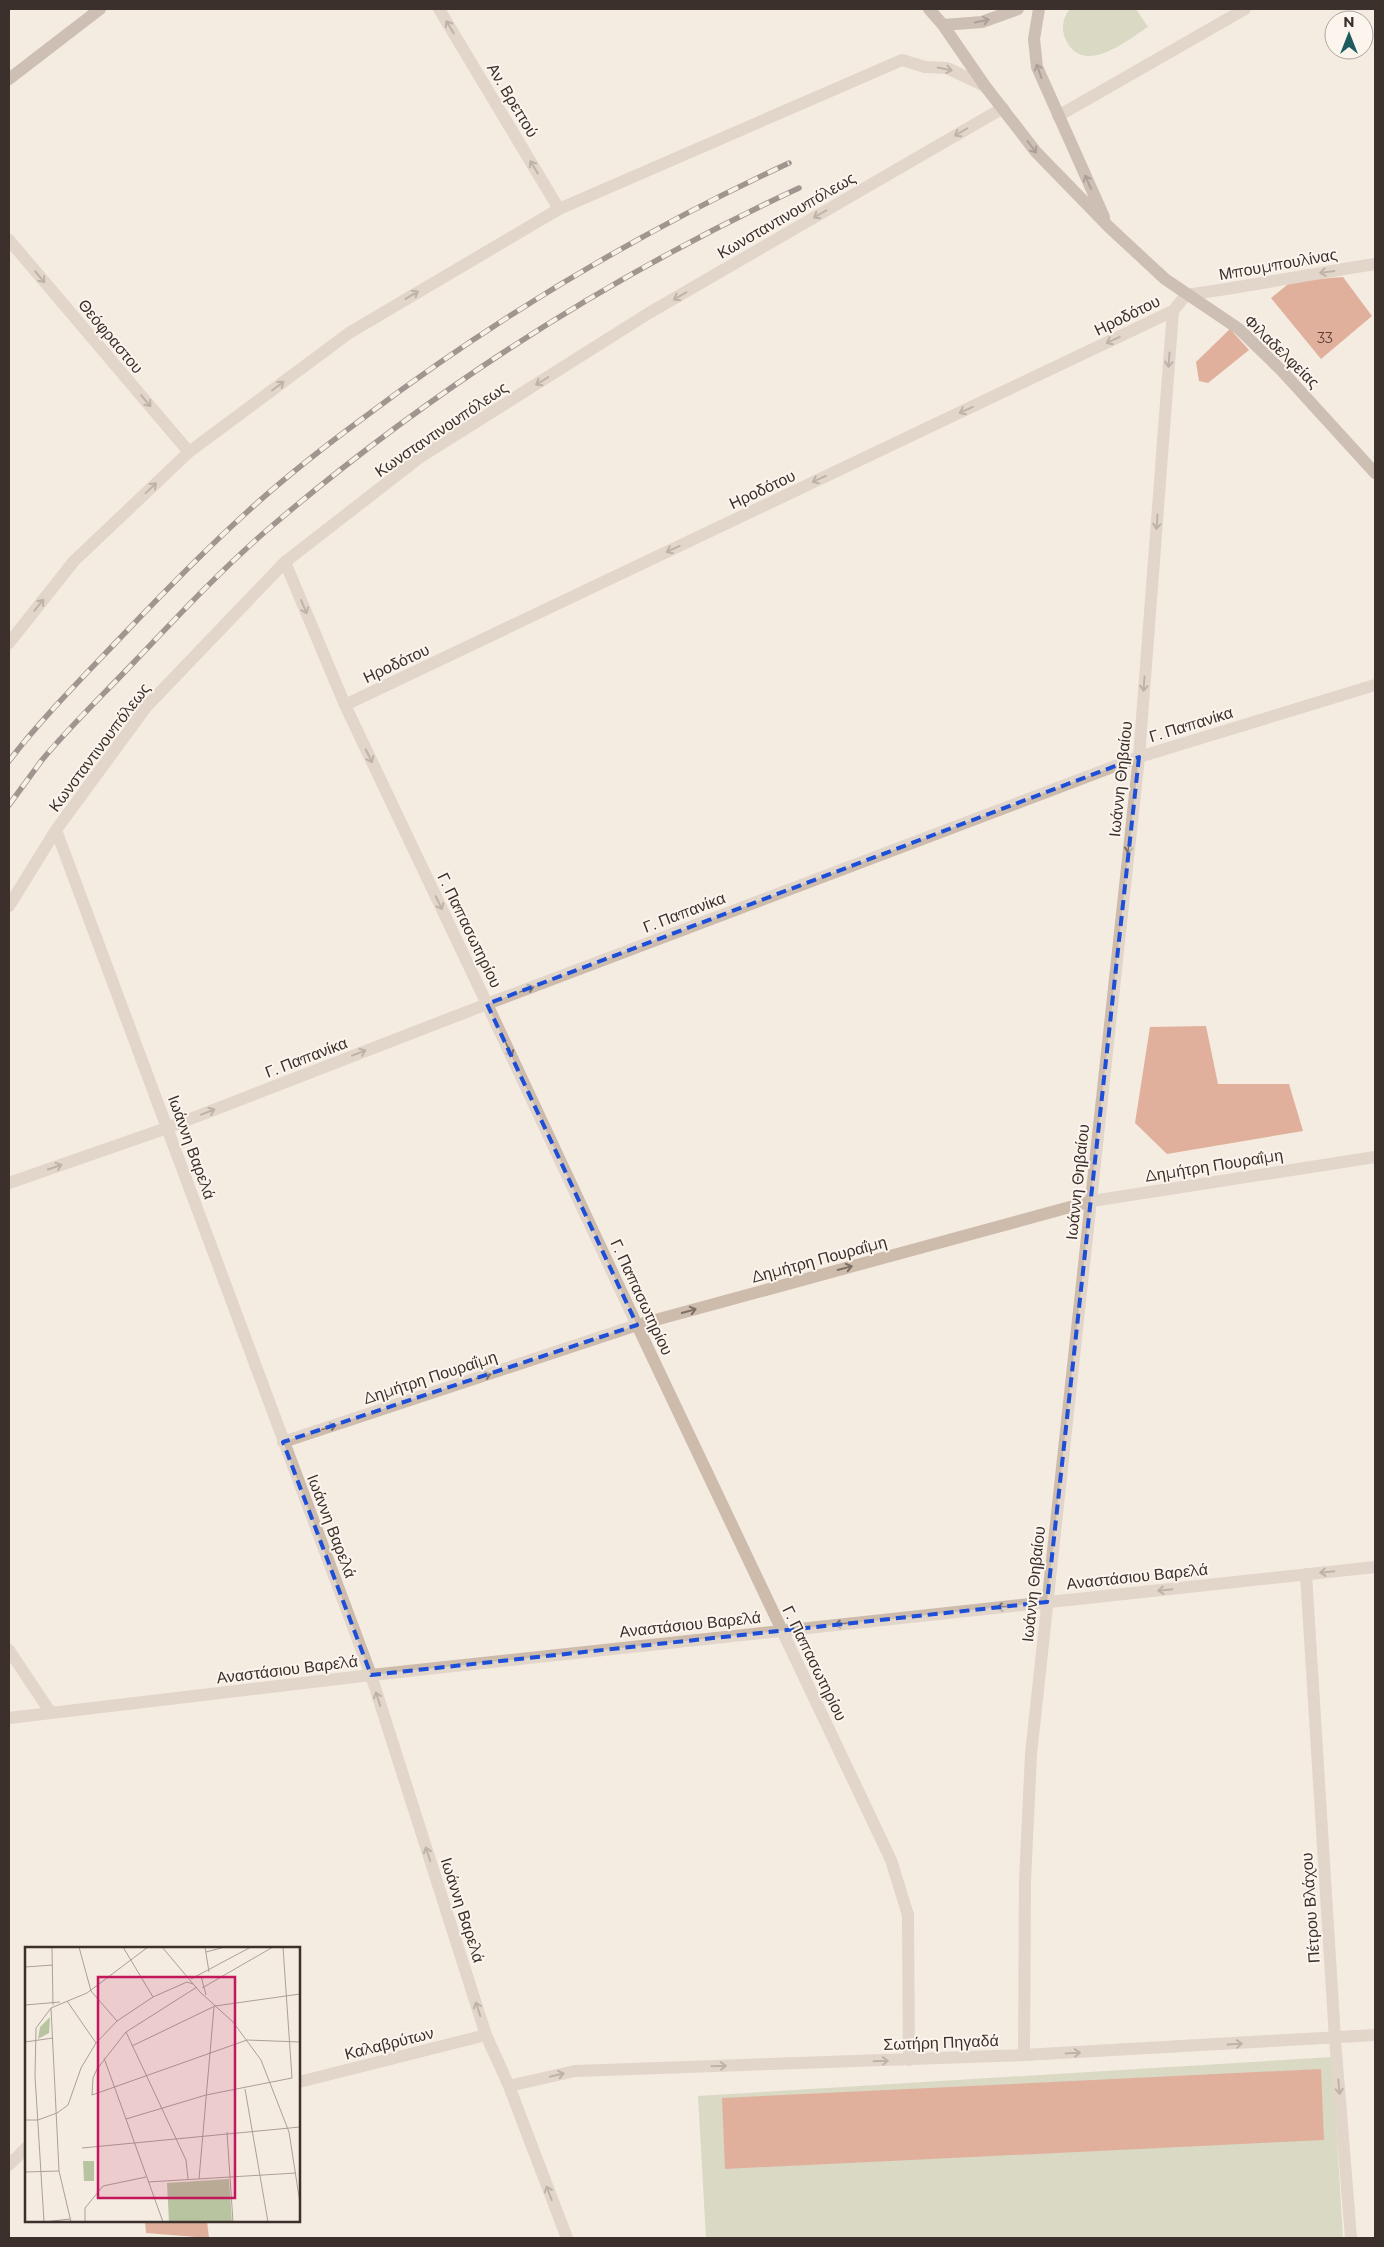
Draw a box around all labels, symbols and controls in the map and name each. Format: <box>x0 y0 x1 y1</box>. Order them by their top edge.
north arrow <box>1324 10 1374 60</box>
text: N <box>1343 13 1355 31</box>
one-way arrow <box>973 16 989 25</box>
one-way arrow <box>445 21 455 35</box>
street label: Αν. Βρεττού <box>483 60 542 141</box>
one-way arrow <box>1034 63 1044 79</box>
one-way arrow <box>936 65 952 74</box>
one-way arrow <box>954 128 968 138</box>
one-way arrow <box>1026 140 1037 153</box>
one-way arrow <box>528 160 538 174</box>
street label: Κωνσταντινουπόλεως <box>714 168 859 263</box>
one-way arrow <box>1083 175 1093 190</box>
one-way arrow <box>814 209 828 219</box>
street label: Μπουμπουλίνας <box>1217 245 1339 284</box>
one-way arrow <box>1319 267 1335 277</box>
one-way arrow <box>35 271 46 284</box>
one-way arrow <box>405 290 419 300</box>
one-way arrow <box>673 291 687 301</box>
street label: Ηροδότου <box>1091 291 1163 340</box>
street label: Θεόφραστου <box>74 295 147 377</box>
street label: Φιλαδελφείας <box>1240 311 1323 392</box>
house number: 33 <box>1317 329 1333 347</box>
one-way arrow <box>1106 336 1121 345</box>
one-way arrow <box>1164 352 1174 368</box>
one-way arrow <box>535 377 549 387</box>
street label: Κωνσταντινουπόλεως <box>371 378 512 481</box>
one-way arrow <box>271 381 285 391</box>
one-way arrow <box>140 394 151 407</box>
one-way arrow <box>959 405 974 415</box>
street label: Ηροδότου <box>726 466 798 513</box>
one-way arrow <box>812 475 827 485</box>
one-way arrow <box>145 482 158 494</box>
one-way arrow <box>1152 514 1161 530</box>
one-way arrow <box>665 544 680 554</box>
one-way arrow <box>34 598 45 611</box>
one-way arrow <box>299 599 309 614</box>
street label: Ηροδότου <box>360 640 432 687</box>
one-way arrow <box>1140 676 1149 692</box>
street label: Κωνσταντινουπόλεως <box>45 679 154 815</box>
street label: Γ. Παπανίκα <box>1147 703 1235 746</box>
street label: Ιωάννη Θηβαίου <box>1105 720 1136 838</box>
one-way arrow <box>365 748 374 763</box>
one-way arrow <box>1125 838 1134 854</box>
street label: Γ. Παπασωτηρίου <box>433 870 506 991</box>
street label: Γ. Παπανίκα <box>640 888 728 937</box>
one-way arrow <box>435 895 444 910</box>
one-way arrow <box>519 984 534 993</box>
street label: Γ. Παπανίκα <box>262 1033 350 1082</box>
one-way arrow <box>504 1042 514 1057</box>
one-way arrow <box>351 1048 366 1058</box>
street label: Ιωάννη Βαρελά <box>164 1093 219 1202</box>
one-way arrow <box>199 1107 215 1116</box>
street label: Ιωάννη Θηβαίου <box>1062 1123 1093 1241</box>
street label: Δημήτρη Πουραΐμη <box>1144 1145 1284 1186</box>
one-way arrow <box>46 1162 62 1171</box>
street label: Δημήτρη Πουραΐμη <box>749 1232 889 1287</box>
street label: Γ. Παπασωτηρίου <box>606 1236 677 1358</box>
one-way arrow <box>837 1263 853 1273</box>
one-way arrow <box>680 1306 696 1315</box>
street label: Δημήτρη Πουραΐμη <box>361 1347 499 1408</box>
one-way arrow <box>475 1371 491 1380</box>
one-way arrow <box>321 1422 337 1431</box>
street label: Ιωάννη Βαρελά <box>303 1472 360 1581</box>
street label: Ιωάννη Θηβαίου <box>1018 1525 1049 1643</box>
street label: Αναστάσιου Βαρελά <box>1065 1560 1209 1593</box>
one-way arrow <box>1319 1567 1335 1577</box>
one-way arrow <box>1158 1585 1174 1595</box>
one-way arrow <box>996 1602 1012 1612</box>
street label: Γ. Παπασωτηρίου <box>778 1603 851 1724</box>
street label: Αναστάσιου Βαρελά <box>618 1608 762 1641</box>
one-way arrow <box>834 1619 850 1629</box>
street label: Αναστάσιου Βαρελά <box>215 1651 359 1688</box>
one-way arrow <box>373 1692 383 1708</box>
one-way arrow <box>423 1847 432 1862</box>
street label: Πέτρου Βλάχου <box>1297 1852 1324 1964</box>
street label: Ιωάννη Βαρελά <box>437 1855 488 1965</box>
inset map <box>25 1947 300 2222</box>
one-way arrow <box>473 2001 482 2017</box>
street label: Καλαβρύτων <box>343 2023 436 2064</box>
street label: Σωτήρη Πηγαδά <box>883 2031 999 2054</box>
one-way arrow <box>1226 2039 1243 2049</box>
one-way arrow <box>1065 2048 1081 2057</box>
one-way arrow <box>873 2056 889 2065</box>
one-way arrow <box>710 2061 726 2071</box>
one-way arrow <box>548 2070 564 2079</box>
one-way arrow <box>1334 2079 1343 2095</box>
one-way arrow <box>544 2185 553 2200</box>

